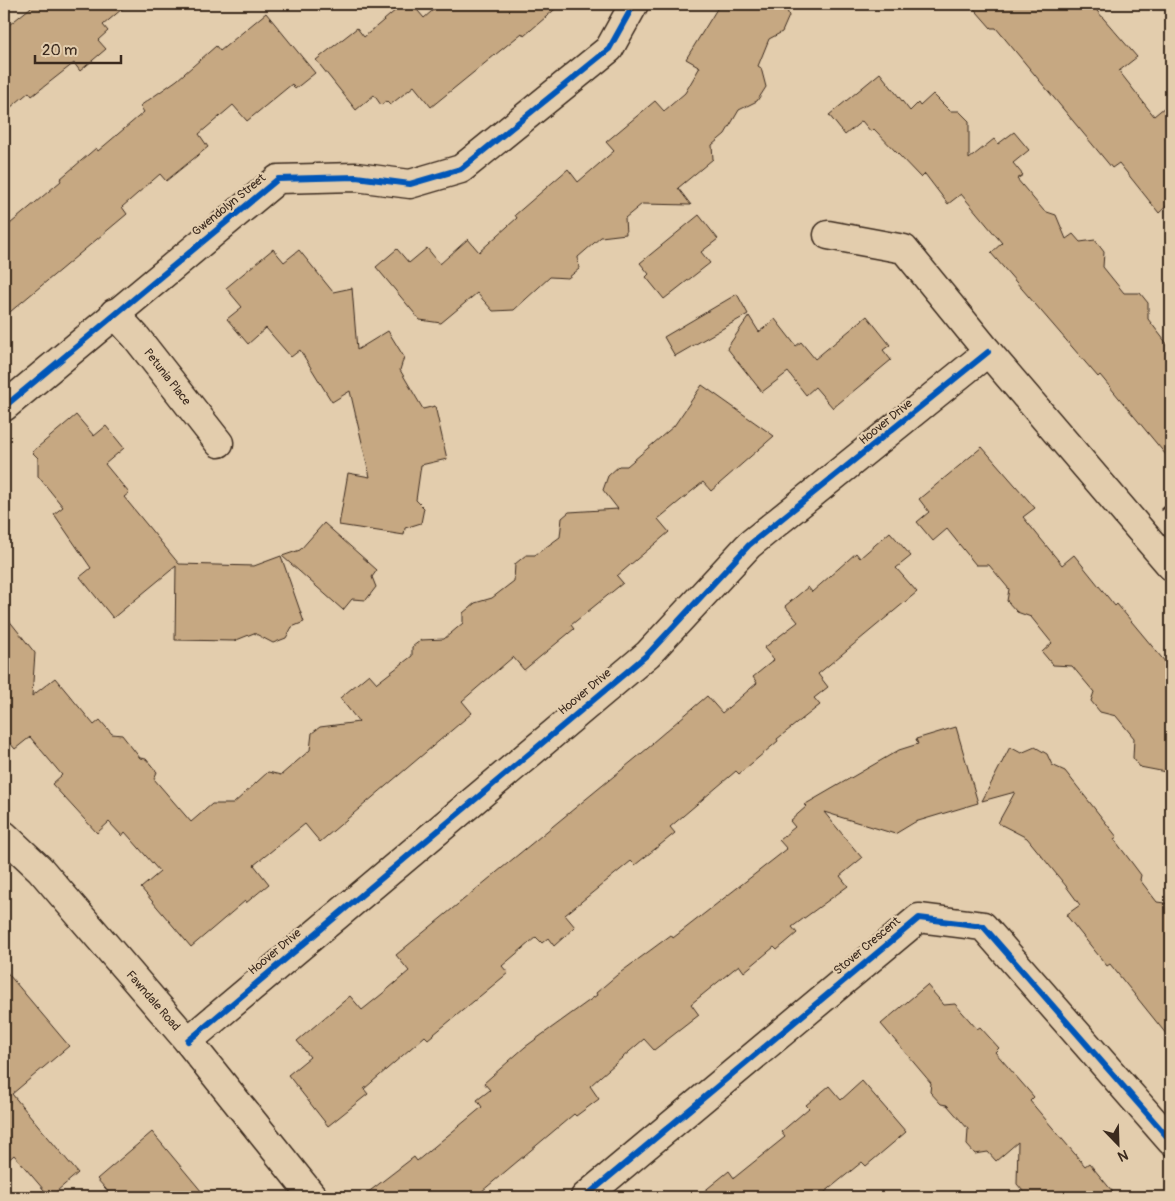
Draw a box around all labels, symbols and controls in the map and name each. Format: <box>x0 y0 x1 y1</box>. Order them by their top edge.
scale bar <box>35 32 121 64</box>
text: 20 m <box>42 41 77 60</box>
street label: Gwendolyn Street <box>189 171 269 239</box>
street label: Petunia Place <box>140 346 194 408</box>
street label: Hoover Drive <box>856 396 916 448</box>
street label: Hoover Drive <box>556 666 615 718</box>
street label: Stover Crescent <box>831 914 904 978</box>
street label: Hoover Drive <box>246 926 305 978</box>
street label: Fawndale Road <box>123 968 183 1034</box>
north arrow <box>1092 1118 1142 1168</box>
text: N <box>1115 1146 1131 1165</box>

